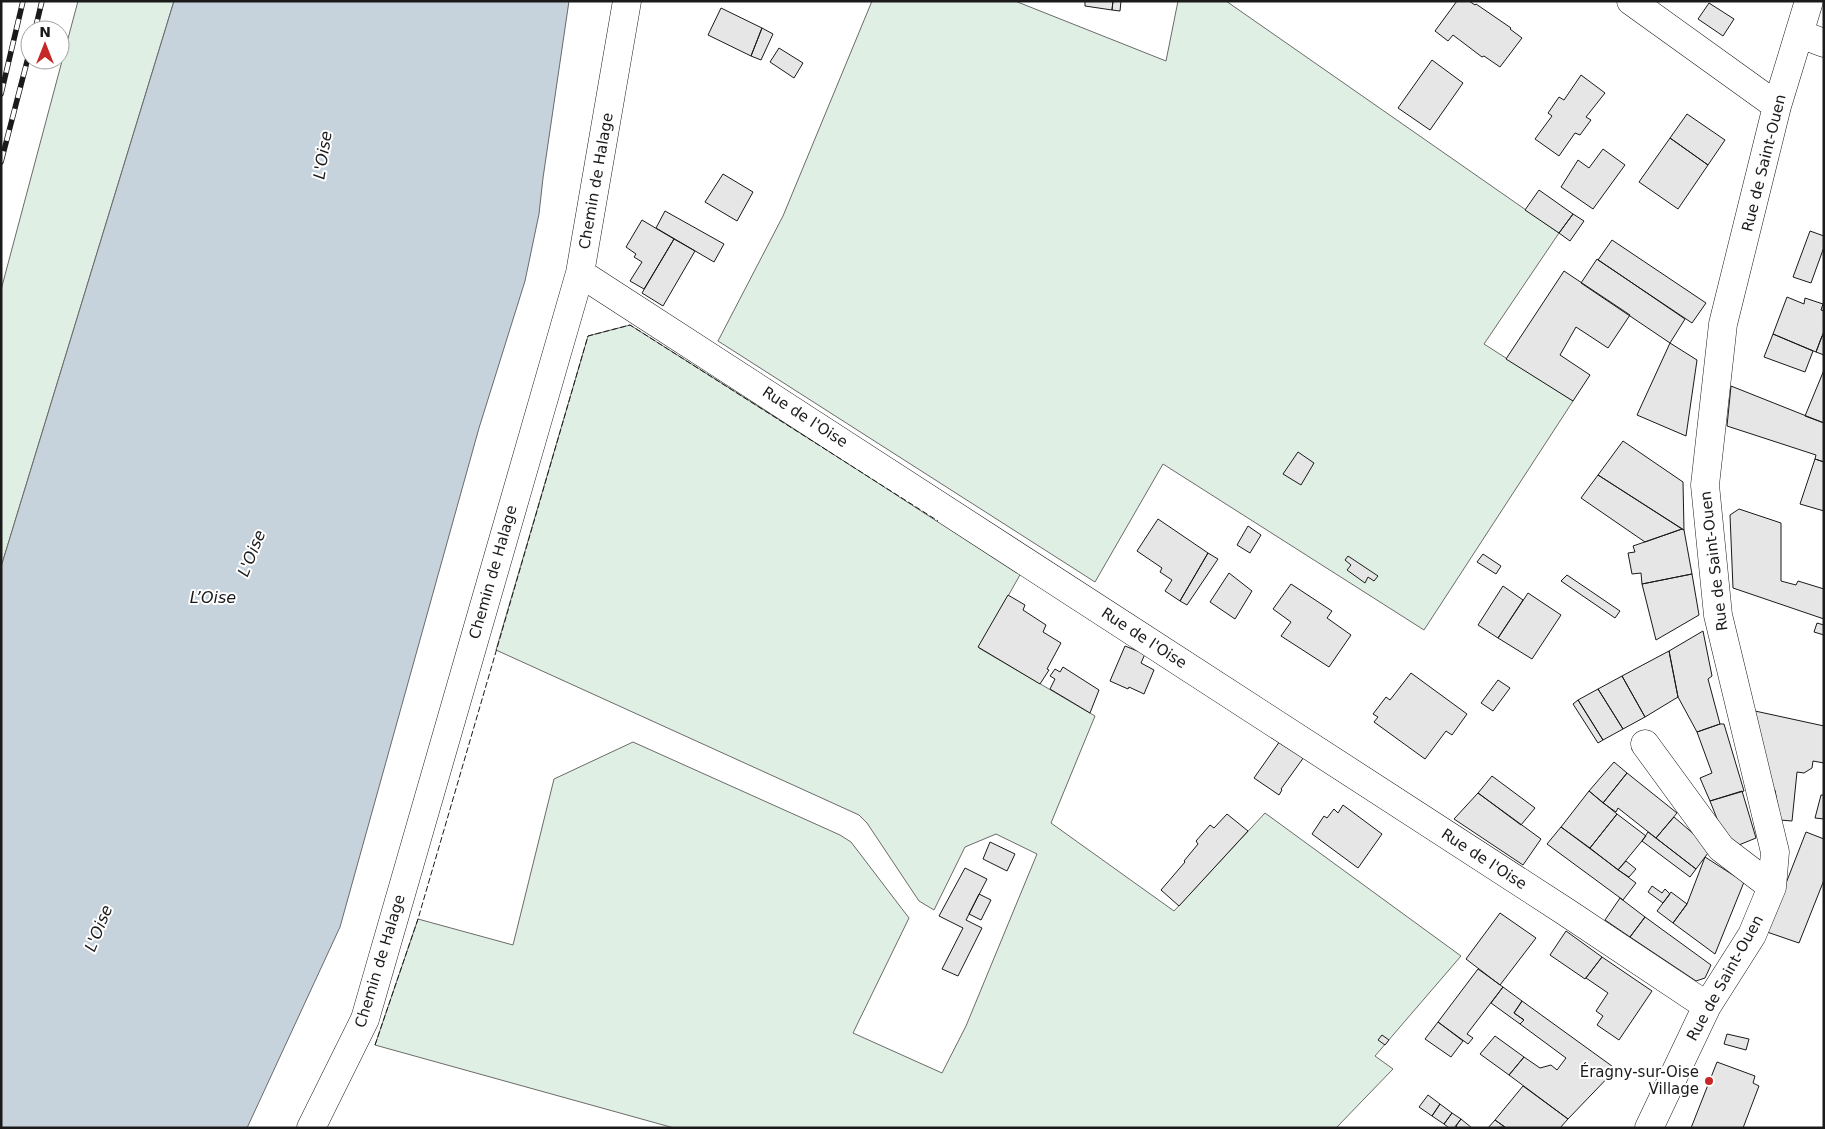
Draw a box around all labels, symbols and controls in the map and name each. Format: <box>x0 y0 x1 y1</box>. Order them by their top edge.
north arrow <box>20 20 70 70</box>
text: N <box>39 24 51 40</box>
street label: Rue de Saint-Ouen <box>1738 92 1790 234</box>
street label: Chemin de Halage <box>575 111 617 251</box>
water label: L'Oise <box>309 129 336 181</box>
street label: Rue de l'Oise <box>759 383 851 451</box>
street label: Rue de Saint-Ouen <box>1696 490 1732 632</box>
street label: Chemin de Halage <box>465 503 521 641</box>
water label: L'Oise <box>234 527 269 579</box>
water label: L’Oise <box>190 588 236 607</box>
street label: Rue de l'Oise <box>1098 604 1190 672</box>
street label: Rue de l'Oise <box>1438 825 1530 893</box>
street label: Chemin de Halage <box>351 892 409 1030</box>
water label: L'Oise <box>81 902 116 954</box>
street label: Rue de Saint-Ouen <box>1683 912 1767 1044</box>
place label: Éragny-sur-Oise Village <box>1580 1062 1699 1098</box>
marker: Éragny-sur-Oise Village <box>1703 1075 1715 1087</box>

